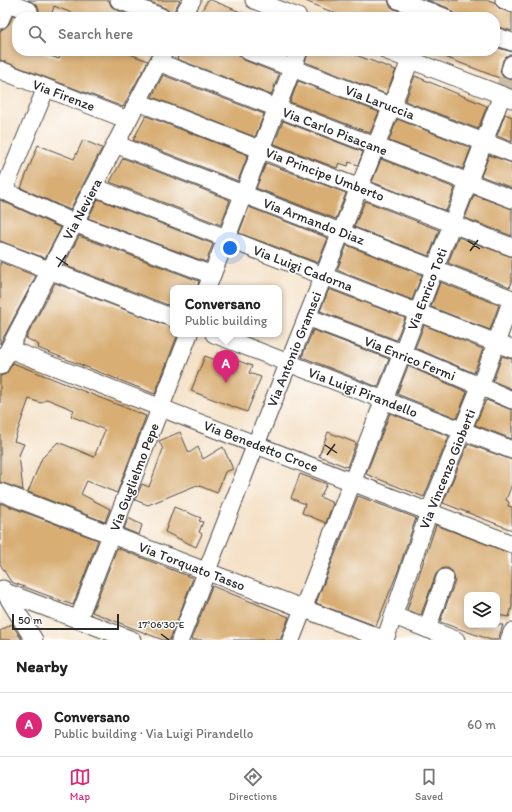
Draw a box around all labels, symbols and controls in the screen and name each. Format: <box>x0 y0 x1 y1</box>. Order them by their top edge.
search box <box>12 12 500 56</box>
icon: search <box>26 23 48 45</box>
text: Search here <box>58 25 133 43</box>
street label: Via Firenze <box>30 76 98 115</box>
street label: Via Laruccia <box>343 81 418 124</box>
street label: Via Carlo Pisacane <box>280 104 390 159</box>
street label: Via Principe Umberto <box>263 144 387 205</box>
street label: Via Neviera <box>59 175 106 243</box>
street label: Via Armando Diaz <box>261 194 368 249</box>
your location <box>220 238 240 258</box>
street label: Via Luigi Cadorna <box>251 242 355 295</box>
street label: Via Enrico Toti <box>404 246 451 333</box>
popup <box>170 285 282 337</box>
street label: Via Antonio Gramsci <box>264 289 325 409</box>
text: Conversano <box>185 295 261 313</box>
text: Public building <box>185 313 267 328</box>
street label: Via Enrico Fermi <box>361 332 458 385</box>
pin: A <box>213 350 239 383</box>
street label: Via Luigi Pirandello <box>306 364 420 421</box>
street label: Via Vincenzo Gioberti <box>416 407 479 532</box>
street label: Via Benedetto Croce <box>201 417 321 476</box>
street label: Via Guglielmo Pepe <box>106 420 163 534</box>
street label: Via Torquato Tasso <box>136 538 248 595</box>
map controls <box>464 592 500 628</box>
button: layers <box>464 592 500 628</box>
scale bar <box>12 612 119 631</box>
text: 50 m <box>18 614 42 627</box>
text: 17°06'30"E <box>138 618 185 631</box>
text: Nearby <box>16 656 68 676</box>
text: Conversano <box>54 708 130 726</box>
text: A <box>25 717 33 732</box>
text: 60 m <box>467 717 496 732</box>
text: Public building · Via Luigi Pirandello <box>54 726 253 741</box>
tab: Map <box>69 766 91 803</box>
tab: Directions <box>229 766 277 803</box>
tab: Saved <box>415 766 443 803</box>

